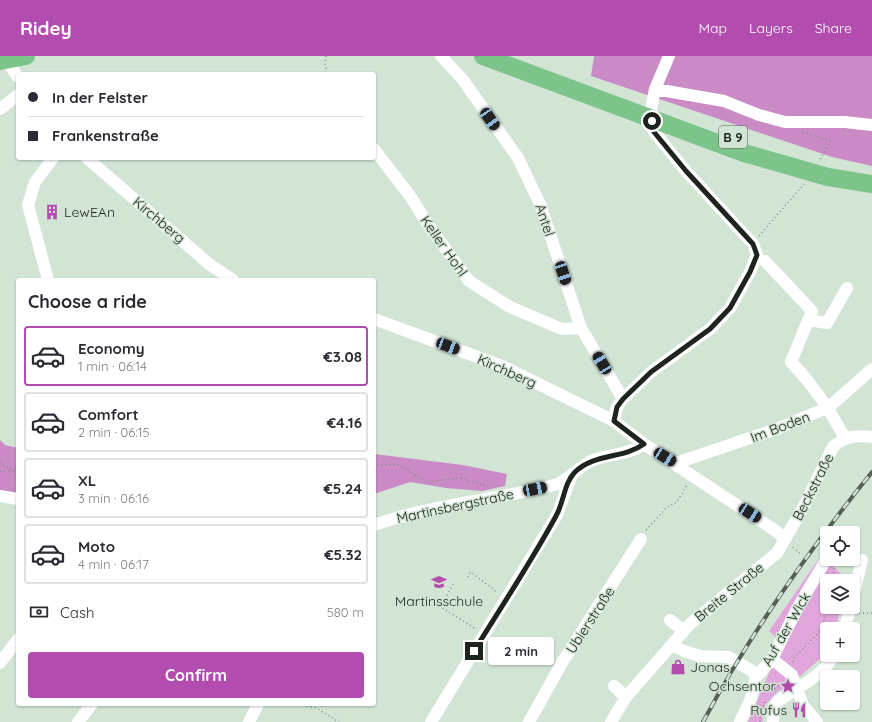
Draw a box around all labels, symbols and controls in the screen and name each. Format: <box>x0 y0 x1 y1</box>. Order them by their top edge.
text: Ridey <box>20 16 72 40</box>
text: Map <box>698 19 727 37</box>
text: Layers <box>749 19 793 37</box>
text: Share <box>815 19 852 37</box>
text: In der Felster <box>52 88 148 107</box>
car <box>478 106 502 132</box>
route start <box>643 112 661 130</box>
text: Frankenstraße <box>52 126 159 145</box>
road number: B 9 <box>719 126 747 148</box>
street label: Kirchberg <box>129 193 189 247</box>
street label: Antel <box>531 201 559 239</box>
building icon: LewEAn <box>43 203 61 221</box>
place label: LewEAn <box>64 203 115 221</box>
street label: Keller Hohl <box>416 212 472 280</box>
car <box>554 260 572 286</box>
text: Choose a ride <box>28 290 147 313</box>
car <box>435 336 461 356</box>
icon: car <box>30 338 66 374</box>
text: Economy <box>78 339 145 358</box>
text: €3.08 <box>323 347 362 366</box>
street label: Kirchberg <box>475 350 539 392</box>
car <box>591 350 613 376</box>
text: 1 min · 06:14 <box>78 358 147 374</box>
icon: car <box>30 404 66 440</box>
text: Comfort <box>78 405 139 424</box>
street label: Im Boden <box>748 407 812 447</box>
text: €4.16 <box>327 413 362 432</box>
text: 2 min · 06:15 <box>78 424 150 440</box>
car <box>652 446 678 468</box>
street label: Beckstraße <box>788 450 838 524</box>
icon: car <box>30 470 66 506</box>
text: XL <box>78 471 96 490</box>
text: €5.24 <box>323 479 362 498</box>
car <box>522 481 548 497</box>
street label: Martinsbergstraße <box>395 485 515 527</box>
text: 3 min · 06:16 <box>78 490 149 506</box>
car <box>737 501 763 525</box>
map controls <box>820 526 860 710</box>
button: locate <box>820 526 860 566</box>
icon: car <box>30 536 66 572</box>
text: Moto <box>78 537 115 556</box>
text: €5.32 <box>324 545 362 564</box>
text: 4 min · 06:17 <box>78 556 149 572</box>
street label: Breite Straße <box>691 558 767 625</box>
school or university icon: Martinsschule <box>430 573 448 591</box>
button: layers <box>820 574 860 614</box>
street label: Ubierstraße <box>562 583 618 657</box>
street label: Auf der Wick <box>758 589 814 669</box>
place label: Martinsschule <box>395 592 483 610</box>
icon: cash <box>28 601 50 623</box>
text: Cash <box>60 603 94 622</box>
text: 580 m <box>327 604 364 620</box>
button: + <box>820 622 860 662</box>
callout: 2 min <box>488 637 554 665</box>
route end <box>465 642 483 660</box>
text: 2 min <box>504 643 538 659</box>
button: Confirm <box>28 652 364 698</box>
shop icon: Jonas <box>669 658 687 676</box>
place label: Jonas <box>690 658 730 676</box>
button: − <box>820 670 860 710</box>
place label: Ochsentor <box>709 677 777 695</box>
place icon: Ochsentor <box>779 677 797 695</box>
place label: Rufus <box>750 701 787 719</box>
restaurant icon: Rufus <box>790 701 808 719</box>

